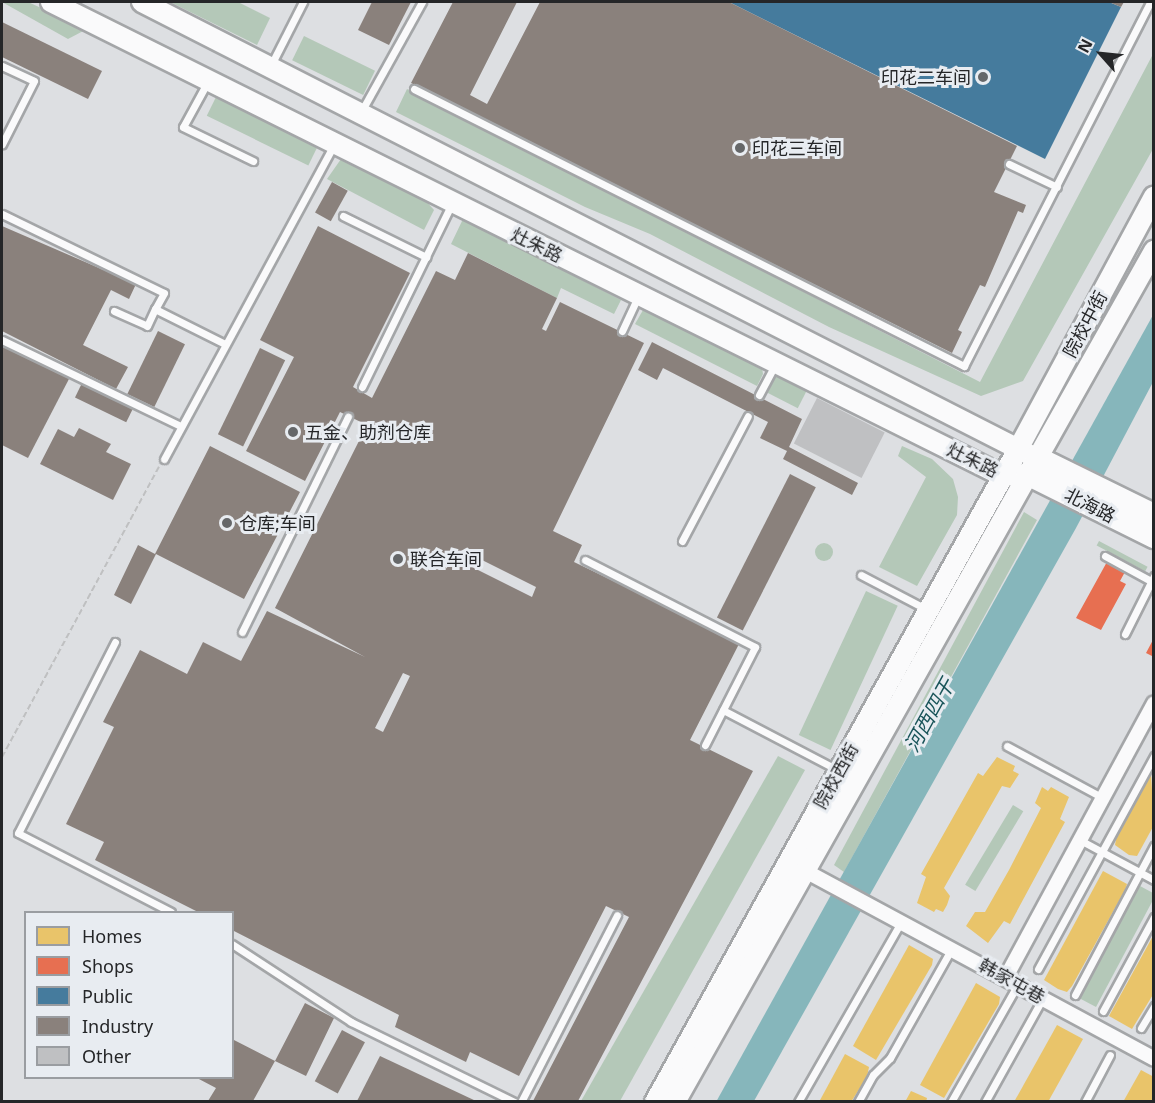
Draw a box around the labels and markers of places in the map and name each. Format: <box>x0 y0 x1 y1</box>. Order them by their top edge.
place label: 印花二车间 <box>881 66 971 88</box>
marker: 印花二车间 <box>976 70 990 84</box>
place label: 印花三车间 <box>752 137 842 159</box>
marker: 印花三车间 <box>733 141 747 155</box>
place label: 五金、助剂仓库 <box>305 421 431 443</box>
marker: 五金、助剂仓库 <box>286 425 300 439</box>
place label: 仓库;车间 <box>239 512 316 534</box>
marker: 仓库;车间 <box>220 516 234 530</box>
place label: 联合车间 <box>410 548 482 570</box>
marker: 联合车间 <box>391 552 405 566</box>

